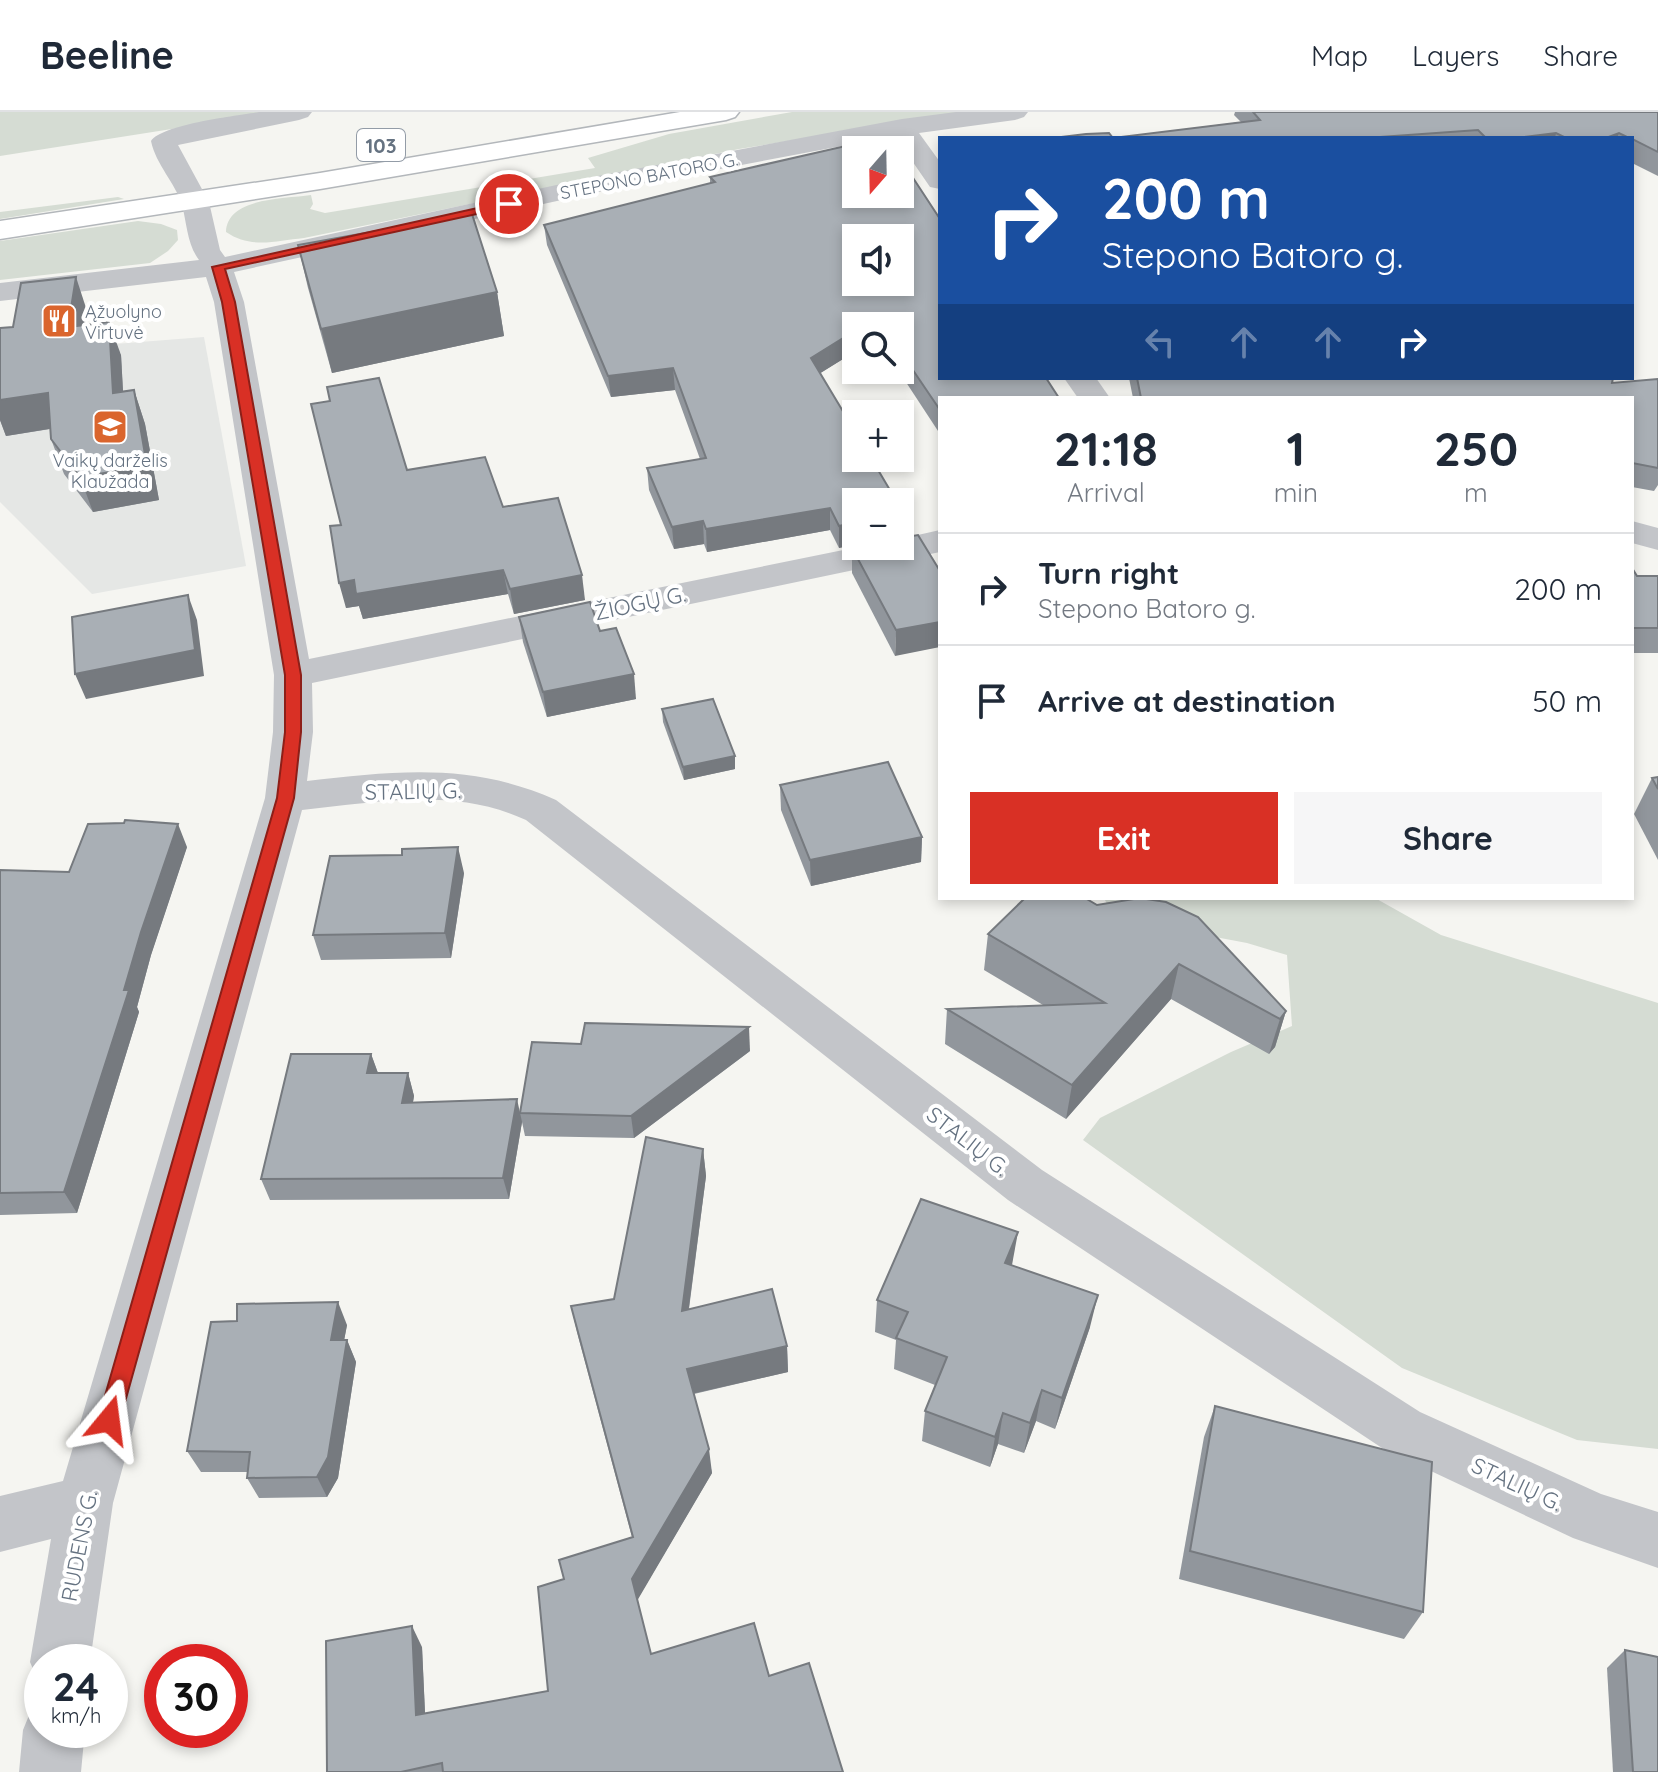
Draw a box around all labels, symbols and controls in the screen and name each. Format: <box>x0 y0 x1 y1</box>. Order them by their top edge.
text: Beeline <box>40 31 174 79</box>
text: Map <box>1311 38 1368 73</box>
text: Layers <box>1412 38 1499 73</box>
text: Share <box>1543 38 1618 73</box>
road number: 103 <box>357 129 405 161</box>
north arrow <box>842 136 914 208</box>
map controls <box>842 136 914 560</box>
street label: STEPONO BATORO G. <box>558 147 740 205</box>
text: 200 m <box>1102 163 1270 233</box>
icon: right <box>970 168 1074 272</box>
pin <box>475 170 543 238</box>
icon: arrive <box>487 182 531 226</box>
button: sound <box>842 224 914 296</box>
text: Stepono Batoro g. <box>1102 232 1403 277</box>
place label: Ąžuolyno Virtuvė <box>85 300 162 344</box>
restaurant icon: Ąžuolyno Virtuvė <box>40 302 78 340</box>
button: search <box>842 312 914 384</box>
icon: left <box>1138 320 1182 364</box>
icon: ahead <box>1222 320 1266 364</box>
icon: ahead <box>1306 320 1350 364</box>
icon: right <box>1390 320 1434 364</box>
button: + <box>842 400 914 472</box>
school or university icon: Vaikų darželis Klaužada <box>91 408 129 446</box>
text: 21:18 <box>1054 418 1158 478</box>
text: 1 <box>1286 418 1305 478</box>
text: 250 <box>1434 418 1518 478</box>
place label: Vaikų darželis Klaužada <box>52 449 168 493</box>
text: Arrival <box>1067 476 1145 509</box>
text: min <box>1274 476 1318 509</box>
text: m <box>1464 476 1488 509</box>
button: − <box>842 488 914 560</box>
text: Turn right <box>1038 554 1179 592</box>
icon: right <box>970 567 1014 611</box>
text: 200 m <box>1514 570 1602 608</box>
street label: ŽIOGŲ G. <box>592 580 688 626</box>
text: Stepono Batoro g. <box>1038 592 1256 625</box>
icon: arrive <box>970 679 1014 723</box>
text: Arrive at destination <box>1038 682 1336 720</box>
text: 50 m <box>1532 682 1602 720</box>
street label: STALIŲ G. <box>364 776 462 806</box>
button: Exit <box>970 792 1278 884</box>
button: Share <box>1294 792 1602 884</box>
street label: STALIŲ G. <box>921 1100 1015 1182</box>
position arrow <box>67 1378 151 1462</box>
street label: STALIŲ G. <box>1467 1451 1567 1517</box>
street label: RUDENS G. <box>55 1488 103 1604</box>
speed limit sign: 30 <box>144 1644 248 1748</box>
text: 24 <box>53 1661 99 1711</box>
text: km/h <box>51 1703 101 1728</box>

